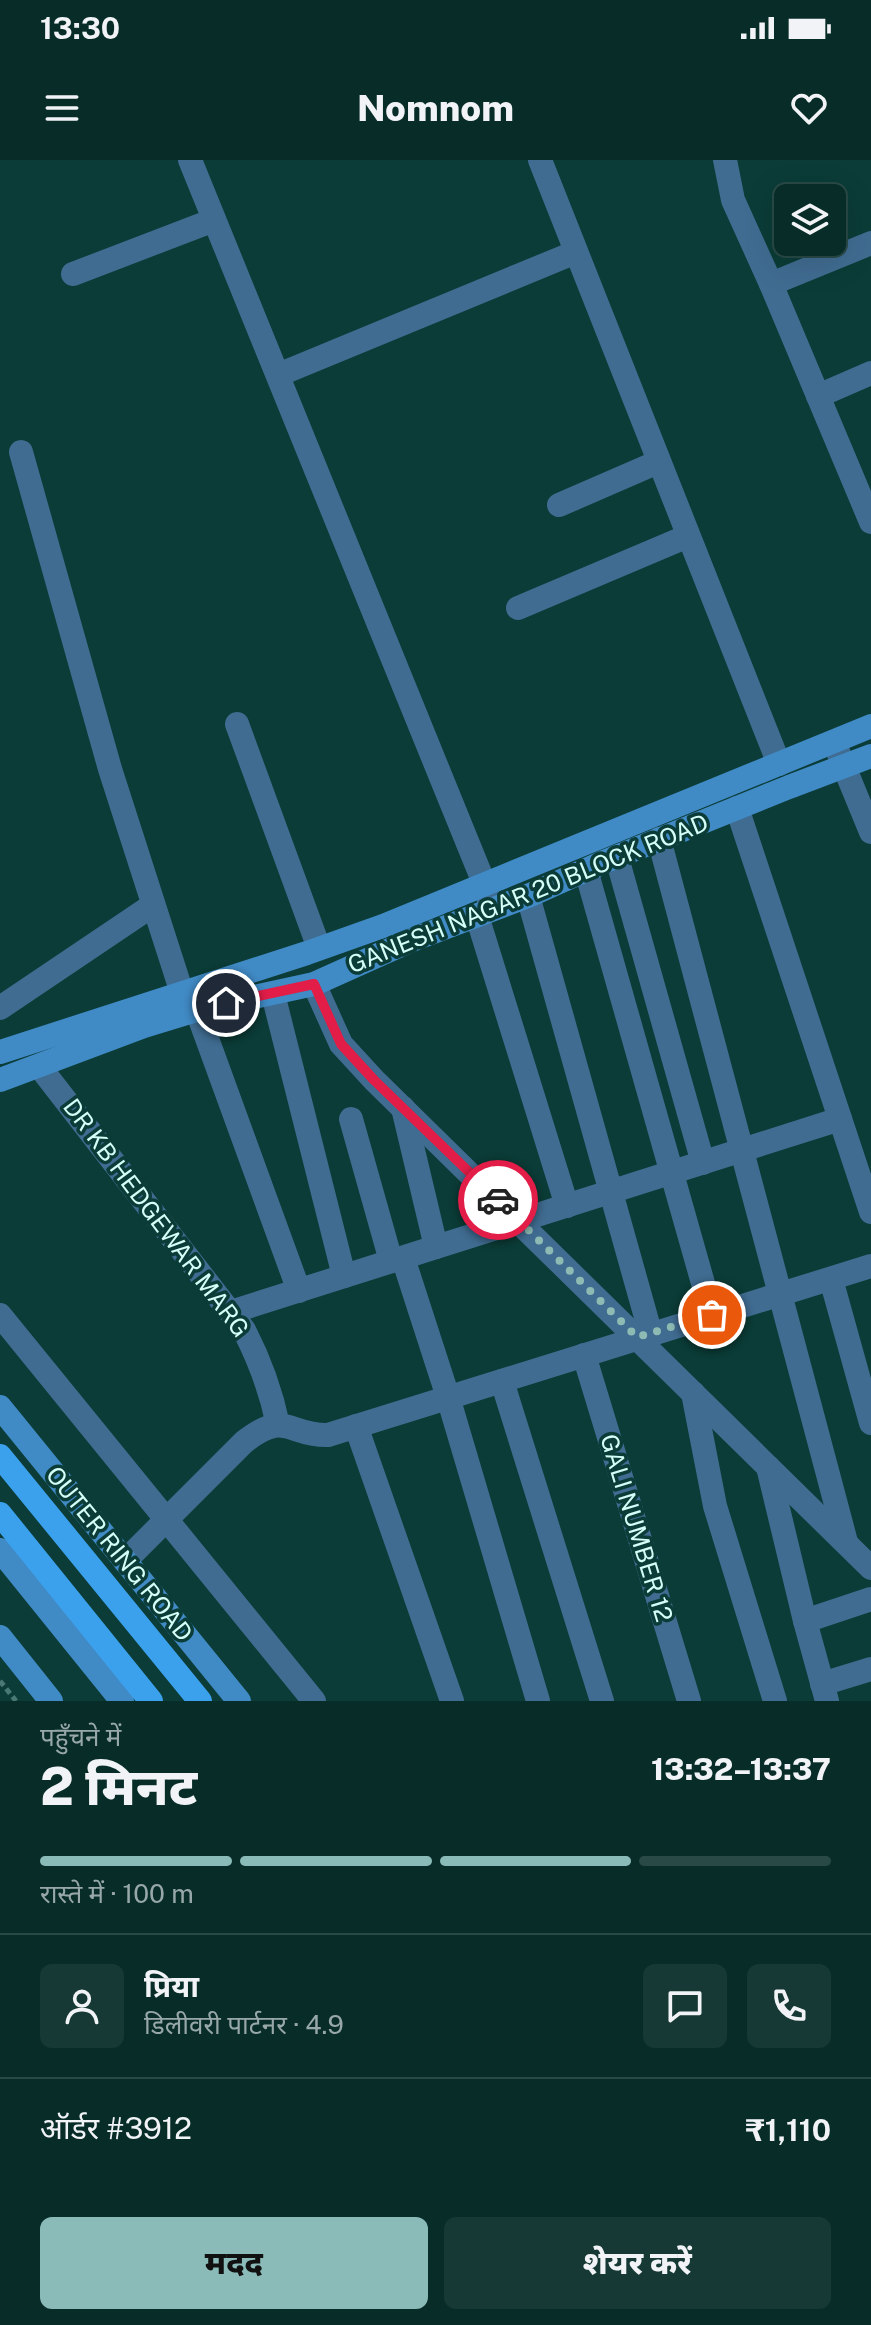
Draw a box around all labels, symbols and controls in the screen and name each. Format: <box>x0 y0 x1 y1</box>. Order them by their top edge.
text: 13:30 <box>40 10 120 46</box>
icon: menu <box>40 86 84 130</box>
icon: heart <box>787 86 831 130</box>
text: Nomnom <box>357 87 514 129</box>
map controls <box>774 184 846 256</box>
button: layers <box>774 184 846 256</box>
street label: GANESH NAGAR 20 BLOCK ROAD <box>343 808 712 978</box>
pin <box>192 969 260 1037</box>
icon: home <box>204 981 248 1025</box>
street label: DR KB HEDGEWAR MARG <box>58 1093 255 1342</box>
courier <box>458 1160 538 1240</box>
icon: car <box>476 1178 520 1222</box>
pin <box>678 1281 746 1349</box>
icon: bag <box>690 1293 734 1337</box>
street label: GALI NUMBER 12 <box>595 1431 679 1625</box>
street label: OUTER RING ROAD <box>41 1460 199 1646</box>
text: पहुँचने में <box>40 1721 121 1752</box>
text: 13:32–13:37 <box>651 1751 831 1787</box>
text: 2 मिनट <box>40 1756 197 1817</box>
text: रास्ते में · 100 m <box>40 1878 194 1909</box>
button: person <box>40 1964 124 2048</box>
button: chat <box>643 1964 727 2048</box>
button: phone <box>747 1964 831 2048</box>
text: प्रिया <box>144 1968 199 2004</box>
text: डिलीवरी पार्टनर · 4.9 <box>144 2009 344 2040</box>
text: ऑर्डर #3912 <box>40 2110 192 2146</box>
text: ₹1,110 <box>746 2112 831 2148</box>
button: मदद <box>40 2217 428 2309</box>
button: शेयर करें <box>444 2217 831 2309</box>

